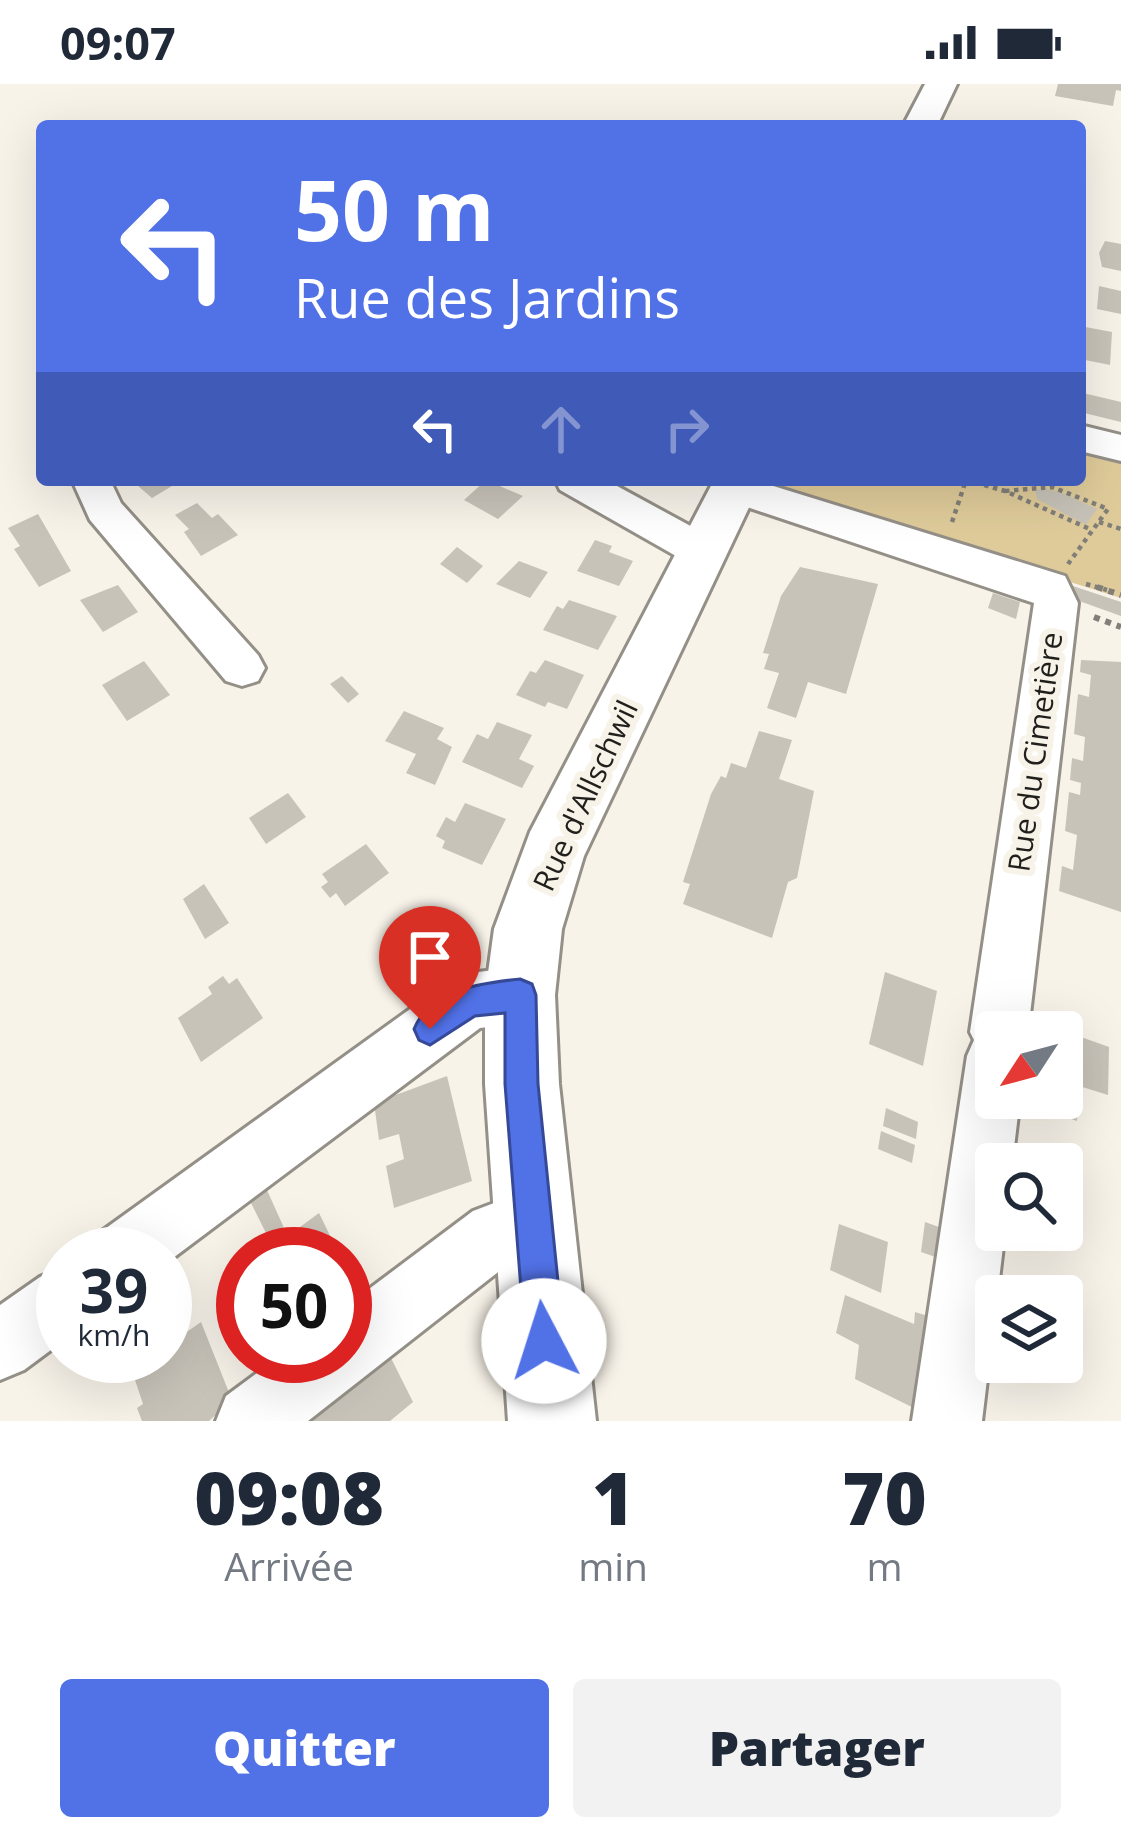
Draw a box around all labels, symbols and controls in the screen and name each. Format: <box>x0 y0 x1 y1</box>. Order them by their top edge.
text: 09:07 <box>60 12 176 73</box>
text: 50 m <box>294 151 494 266</box>
icon: left <box>96 168 252 324</box>
text: Rue des Jardins <box>294 260 680 334</box>
icon: left <box>402 396 468 462</box>
icon: ahead <box>528 396 594 462</box>
icon: right <box>654 396 720 462</box>
street label: Rue du Cimetière <box>997 629 1072 874</box>
street label: Rue d'Allschwil <box>523 693 647 897</box>
pin <box>379 906 481 1029</box>
icon: arrive <box>397 924 463 990</box>
north arrow <box>975 1011 1083 1119</box>
map controls <box>975 1011 1083 1383</box>
button: search <box>975 1143 1083 1251</box>
speed limit sign: 50 <box>216 1227 372 1383</box>
text: 39 <box>80 1249 148 1331</box>
button: layers <box>975 1275 1083 1383</box>
position arrow <box>481 1278 607 1404</box>
text: km/h <box>78 1314 150 1355</box>
text: 09:08 <box>194 1448 384 1546</box>
text: 1 <box>592 1448 634 1546</box>
text: 70 <box>842 1448 927 1546</box>
text: Arrivée <box>224 1539 354 1592</box>
text: min <box>578 1539 648 1592</box>
text: m <box>866 1539 903 1592</box>
button: Quitter <box>60 1679 549 1817</box>
button: Partager <box>573 1679 1061 1817</box>

